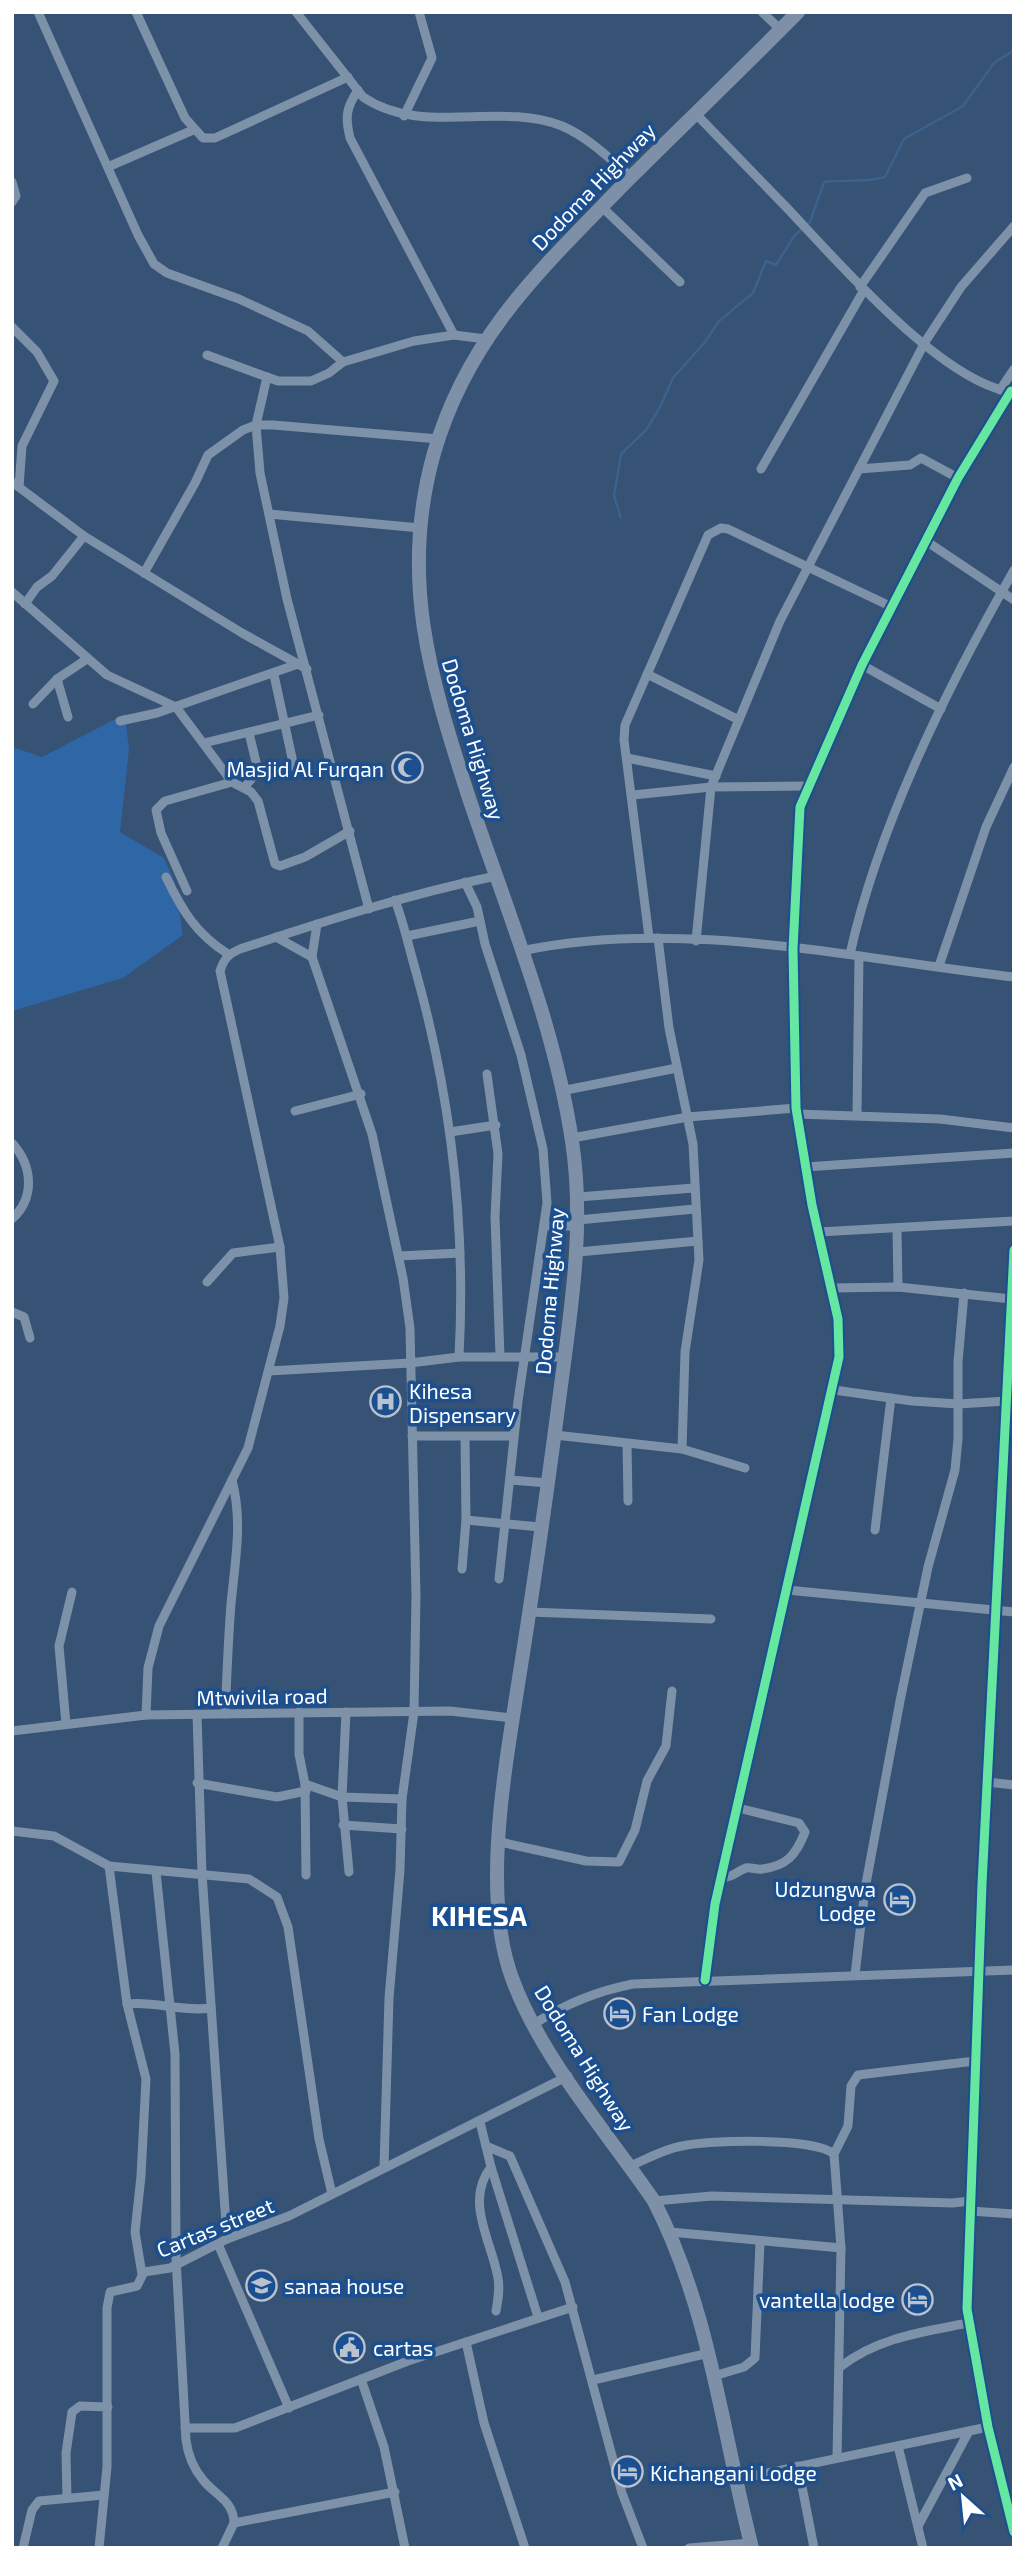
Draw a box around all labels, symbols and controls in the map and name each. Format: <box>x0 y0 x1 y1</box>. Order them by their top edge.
street label: Dodoma Highway <box>526 117 660 255</box>
street label: Dodoma Highway <box>438 655 510 823</box>
mosque icon: Masjid Al Furqan <box>390 751 424 785</box>
place label: Masjid Al Furqan <box>226 756 384 782</box>
street label: Dodoma Highway <box>529 1206 569 1376</box>
place label: Kihesa Dispensary <box>409 1378 516 1427</box>
hospital icon: Kihesa Dispensary <box>369 1385 403 1419</box>
street label: Mtwivila road <box>196 1682 328 1710</box>
place label: Udzungwa Lodge <box>775 1876 876 1925</box>
hotel icon: Udzungwa Lodge <box>882 1883 916 1917</box>
district label: KIHESA <box>431 1898 528 1932</box>
street label: Dodoma Highway <box>530 1980 640 2136</box>
hotel icon: Fan Lodge <box>602 1996 636 2030</box>
place label: Fan Lodge <box>642 2001 739 2026</box>
street label: Cartas street <box>153 2192 277 2262</box>
school or university icon: sanaa house <box>244 2268 278 2302</box>
place label: sanaa house <box>284 2273 404 2298</box>
hotel icon: vantella lodge <box>901 2282 935 2316</box>
place label: vantella lodge <box>759 2287 895 2312</box>
public building icon: cartas <box>333 2330 367 2364</box>
place label: cartas <box>373 2335 433 2360</box>
hotel icon: Kichangani Lodge <box>610 2455 644 2489</box>
place label: Kichangani Lodge <box>650 2460 817 2485</box>
north arrow <box>928 2462 998 2532</box>
text: N <box>944 2468 966 2495</box>

